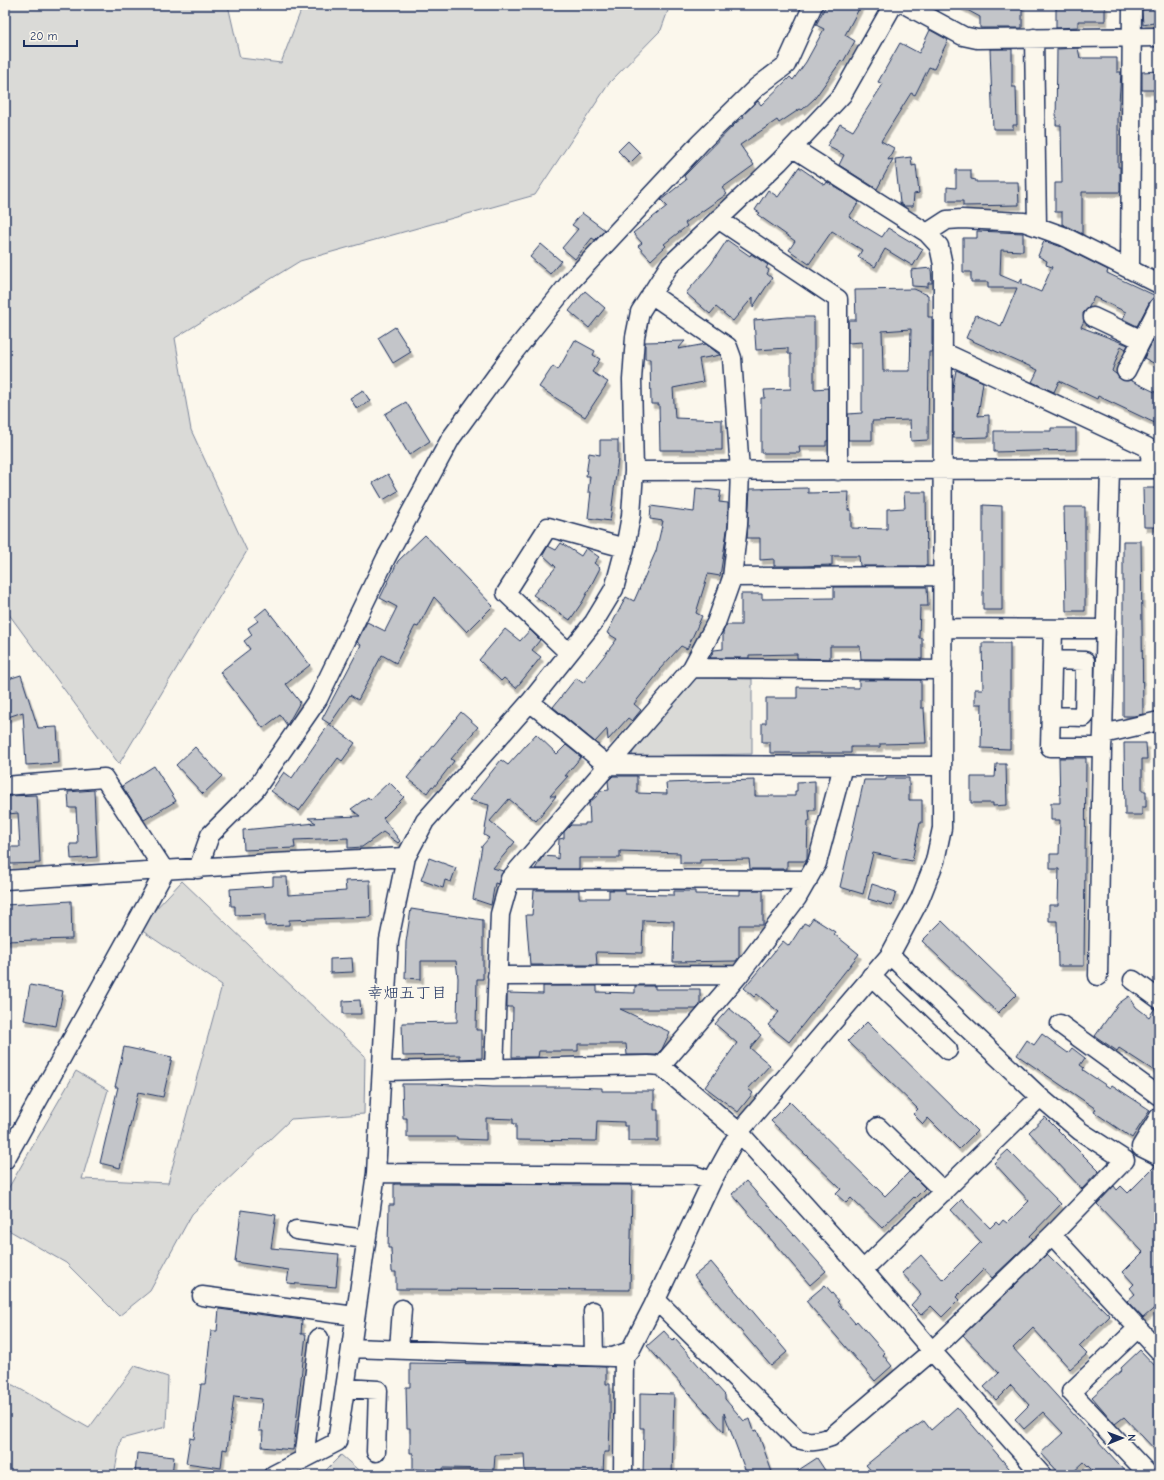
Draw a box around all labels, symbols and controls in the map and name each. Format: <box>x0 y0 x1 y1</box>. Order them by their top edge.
scale bar <box>24 22 77 48</box>
text: 20 m <box>30 29 58 43</box>
district label: 幸畑五丁目 <box>367 984 447 1002</box>
north arrow <box>1102 1418 1142 1458</box>
text: N <box>1125 1434 1138 1442</box>

